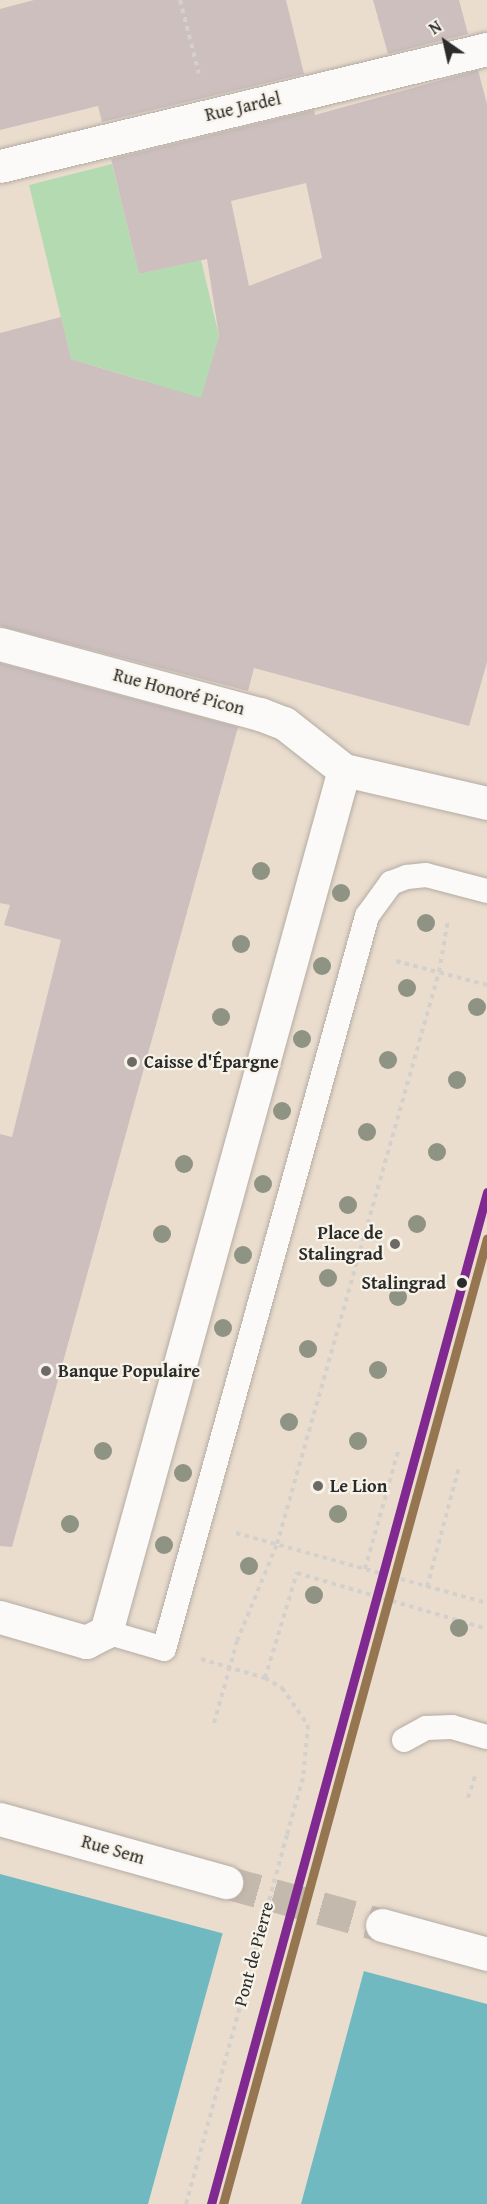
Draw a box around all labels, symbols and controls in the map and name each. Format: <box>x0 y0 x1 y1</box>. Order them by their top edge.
north arrow <box>415 12 475 72</box>
text: N <box>424 14 446 40</box>
street label: Rue Jardel <box>203 88 283 126</box>
street label: Rue Honoré Picon <box>111 664 247 720</box>
place label: Caisse d'Épargne <box>144 1051 279 1073</box>
marker: Caisse d'Épargne <box>125 1055 139 1069</box>
place label: Place de Stalingrad <box>299 1223 383 1266</box>
marker: Place de Stalingrad <box>388 1237 402 1251</box>
place label: Stalingrad <box>362 1272 446 1294</box>
marker: Stalingrad <box>451 1272 473 1294</box>
place label: Banque Populaire <box>58 1360 200 1382</box>
marker: Banque Populaire <box>39 1364 53 1378</box>
place label: Le Lion <box>330 1475 387 1497</box>
marker: Le Lion <box>311 1479 325 1493</box>
street label: Rue Sem <box>79 1831 147 1869</box>
street label: Pont de Pierre <box>230 1899 278 2009</box>

